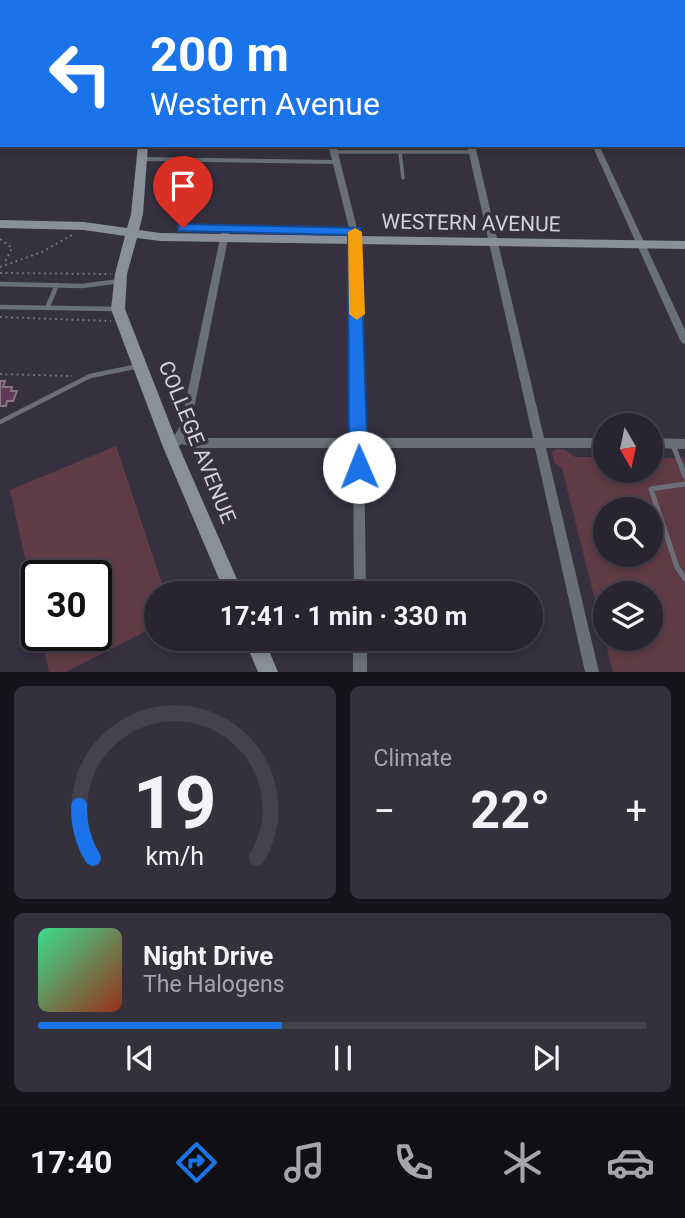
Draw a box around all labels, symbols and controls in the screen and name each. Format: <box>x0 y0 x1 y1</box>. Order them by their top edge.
text: 200 m <box>150 26 289 83</box>
icon: left <box>35 28 126 119</box>
text: Western Avenue <box>150 85 380 123</box>
pin <box>153 156 213 228</box>
icon: arrive <box>164 167 202 205</box>
street label: WESTERN AVENUE <box>381 209 561 237</box>
street label: COLLEGE AVENUE <box>154 357 241 527</box>
north arrow <box>593 413 663 483</box>
map controls <box>593 413 663 651</box>
position arrow <box>322 430 396 504</box>
button: search <box>593 497 663 567</box>
speed limit sign: 30 <box>21 560 112 651</box>
button: layers <box>593 581 663 651</box>
text: 17:41 · 1 min · 330 m <box>220 601 467 631</box>
text: Climate <box>374 745 452 772</box>
text: 19 <box>133 761 217 847</box>
text: 22° <box>470 780 550 841</box>
text: − <box>374 789 395 833</box>
text: + <box>625 789 647 833</box>
text: km/h <box>145 842 204 871</box>
text: Night Drive <box>143 941 273 971</box>
text: The Halogens <box>143 971 285 998</box>
icon: previous <box>121 1039 159 1077</box>
icon: pause <box>324 1039 362 1077</box>
icon: next <box>527 1039 565 1077</box>
icon: directions <box>172 1138 221 1187</box>
icon: music <box>280 1138 329 1187</box>
icon: phone <box>389 1138 438 1187</box>
icon: climate <box>498 1138 547 1187</box>
icon: car <box>606 1138 655 1187</box>
text: 17:40 <box>30 1143 112 1181</box>

